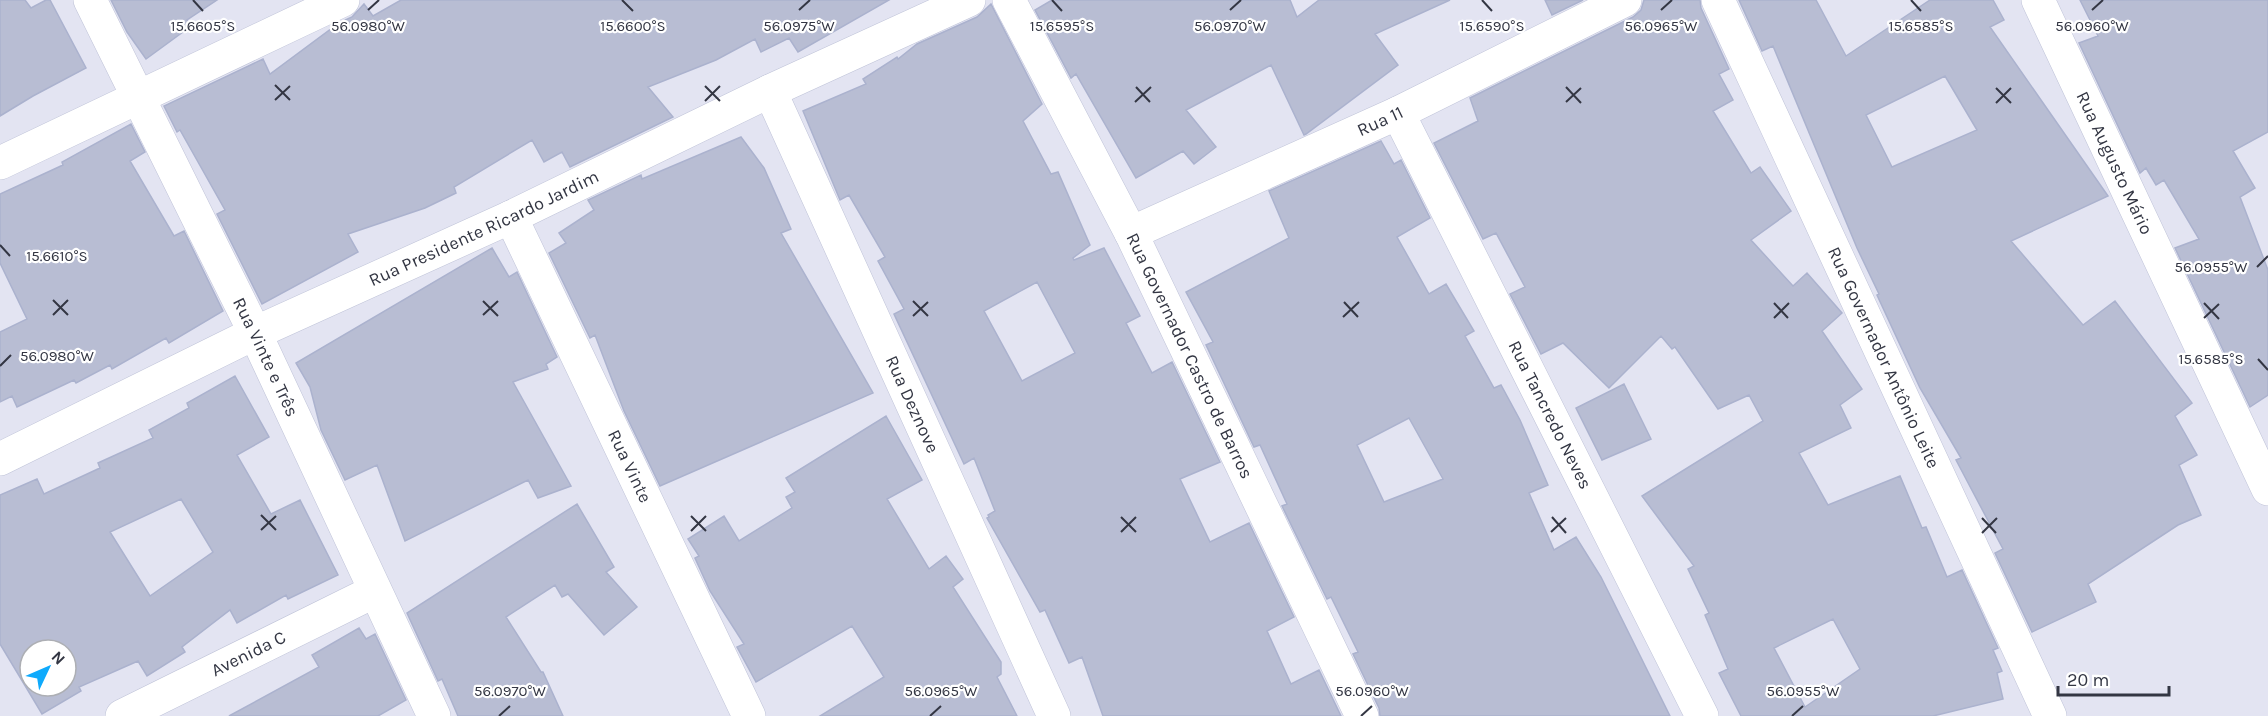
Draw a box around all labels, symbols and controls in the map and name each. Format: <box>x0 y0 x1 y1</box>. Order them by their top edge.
text: 15.6605°S <box>171 17 235 35</box>
text: 56.0980°W <box>331 17 406 35</box>
text: 15.6600°S <box>600 17 666 35</box>
text: 56.0975°W <box>763 17 835 35</box>
text: 15.6595°S <box>1030 17 1094 35</box>
text: 56.0970°W <box>1194 17 1266 35</box>
text: 15.6590°S <box>1460 17 1524 35</box>
text: 56.0965°W <box>1625 17 1698 35</box>
text: 15.6585°S <box>1888 17 1954 35</box>
text: 56.0960°W <box>2055 17 2129 35</box>
street label: Rua Augusto Mário <box>2072 88 2158 238</box>
street label: Rua 11 <box>1354 101 1407 141</box>
street label: Rua Presidente Ricardo Jardim <box>365 165 602 291</box>
street label: Rua Governador Castro de Barros <box>1122 229 1258 482</box>
street label: Rua Governador Antônio Leite <box>1823 243 1945 472</box>
text: 15.6610°S <box>26 247 88 265</box>
text: 56.0955°W <box>2175 258 2248 276</box>
street label: Rua Vinte e Três <box>228 294 304 420</box>
street label: Rua Tancredo Neves <box>1504 337 1597 493</box>
text: 56.0980°W <box>20 347 95 365</box>
text: 15.6585°S <box>2178 350 2244 368</box>
street label: Rua Deznove <box>881 352 944 456</box>
street label: Rua Vinte <box>603 426 657 506</box>
street label: Avenida C <box>207 626 289 681</box>
north arrow <box>18 638 78 698</box>
text: N <box>48 647 69 669</box>
scale bar <box>2058 659 2169 697</box>
text: 20 m <box>2067 669 2109 691</box>
text: 56.0970°W <box>474 682 546 700</box>
text: 56.0965°W <box>905 682 978 700</box>
text: 56.0960°W <box>1335 682 1409 700</box>
text: 56.0955°W <box>1767 682 1840 700</box>

